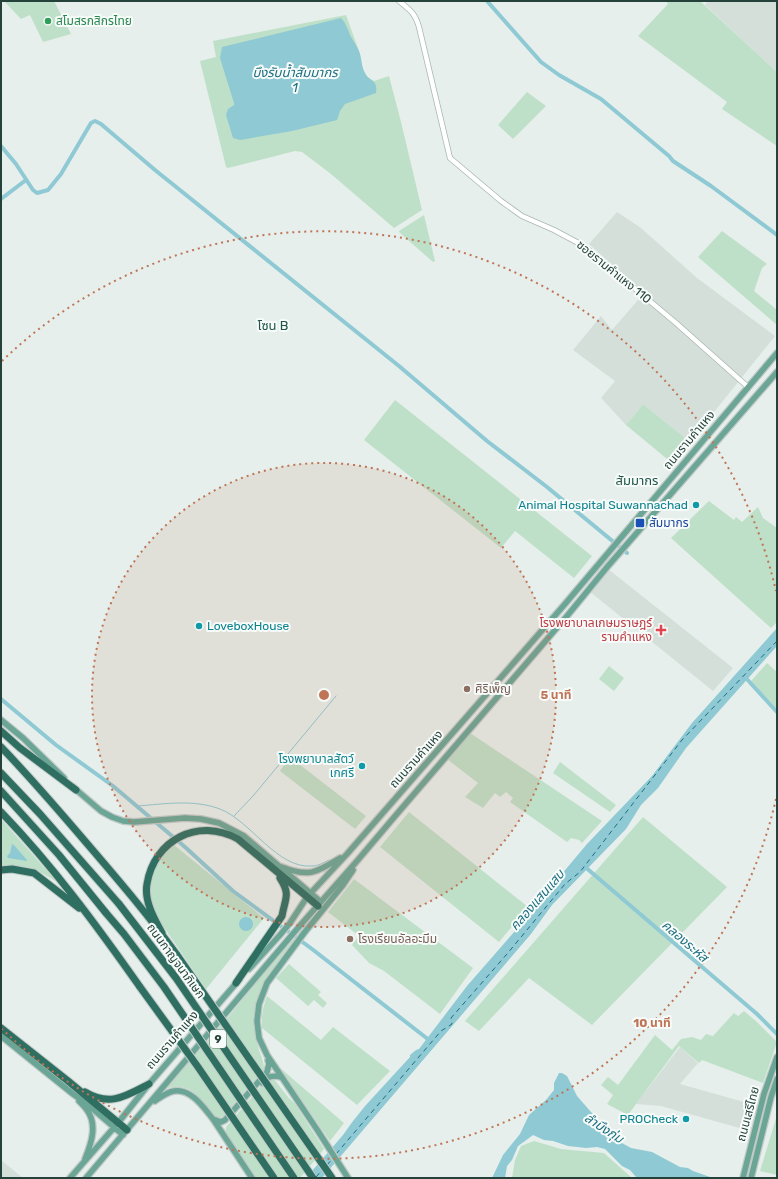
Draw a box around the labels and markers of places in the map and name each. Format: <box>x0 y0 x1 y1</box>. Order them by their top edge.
place label: สโมสรกสิกรไทย <box>56 14 132 28</box>
marker: สโมสรกสิกรไทย <box>43 16 53 26</box>
place label: Animal Hospital Suwannachad <box>518 498 688 512</box>
marker: Animal Hospital Suwannachad <box>691 500 701 510</box>
place label: สัมมากร <box>649 516 689 530</box>
marker: สัมมากร <box>634 517 646 529</box>
place label: โรงพยาบาลเกษมราษฎร์ รามคำแหง <box>540 616 653 644</box>
place label: LoveboxHouse <box>207 619 290 633</box>
marker: LoveboxHouse <box>194 621 204 631</box>
marker: โรงพยาบาลเกษมราษฎร์ รามคำแหง <box>655 624 667 636</box>
place label: ศิริเพ็ญ <box>475 682 511 696</box>
marker: ศิริเพ็ญ <box>462 684 472 694</box>
centre of rings <box>317 688 331 702</box>
place label: โรงพยาบาลสัตว์ เกศรี <box>278 752 354 780</box>
marker: โรงพยาบาลสัตว์ เกศรี <box>357 761 367 771</box>
place label: โรงเรียนอัลอะมีม <box>358 932 437 946</box>
marker: โรงเรียนอัลอะมีม <box>345 934 355 944</box>
place label: PROCheck <box>619 1112 679 1126</box>
marker: PROCheck <box>681 1114 691 1124</box>

